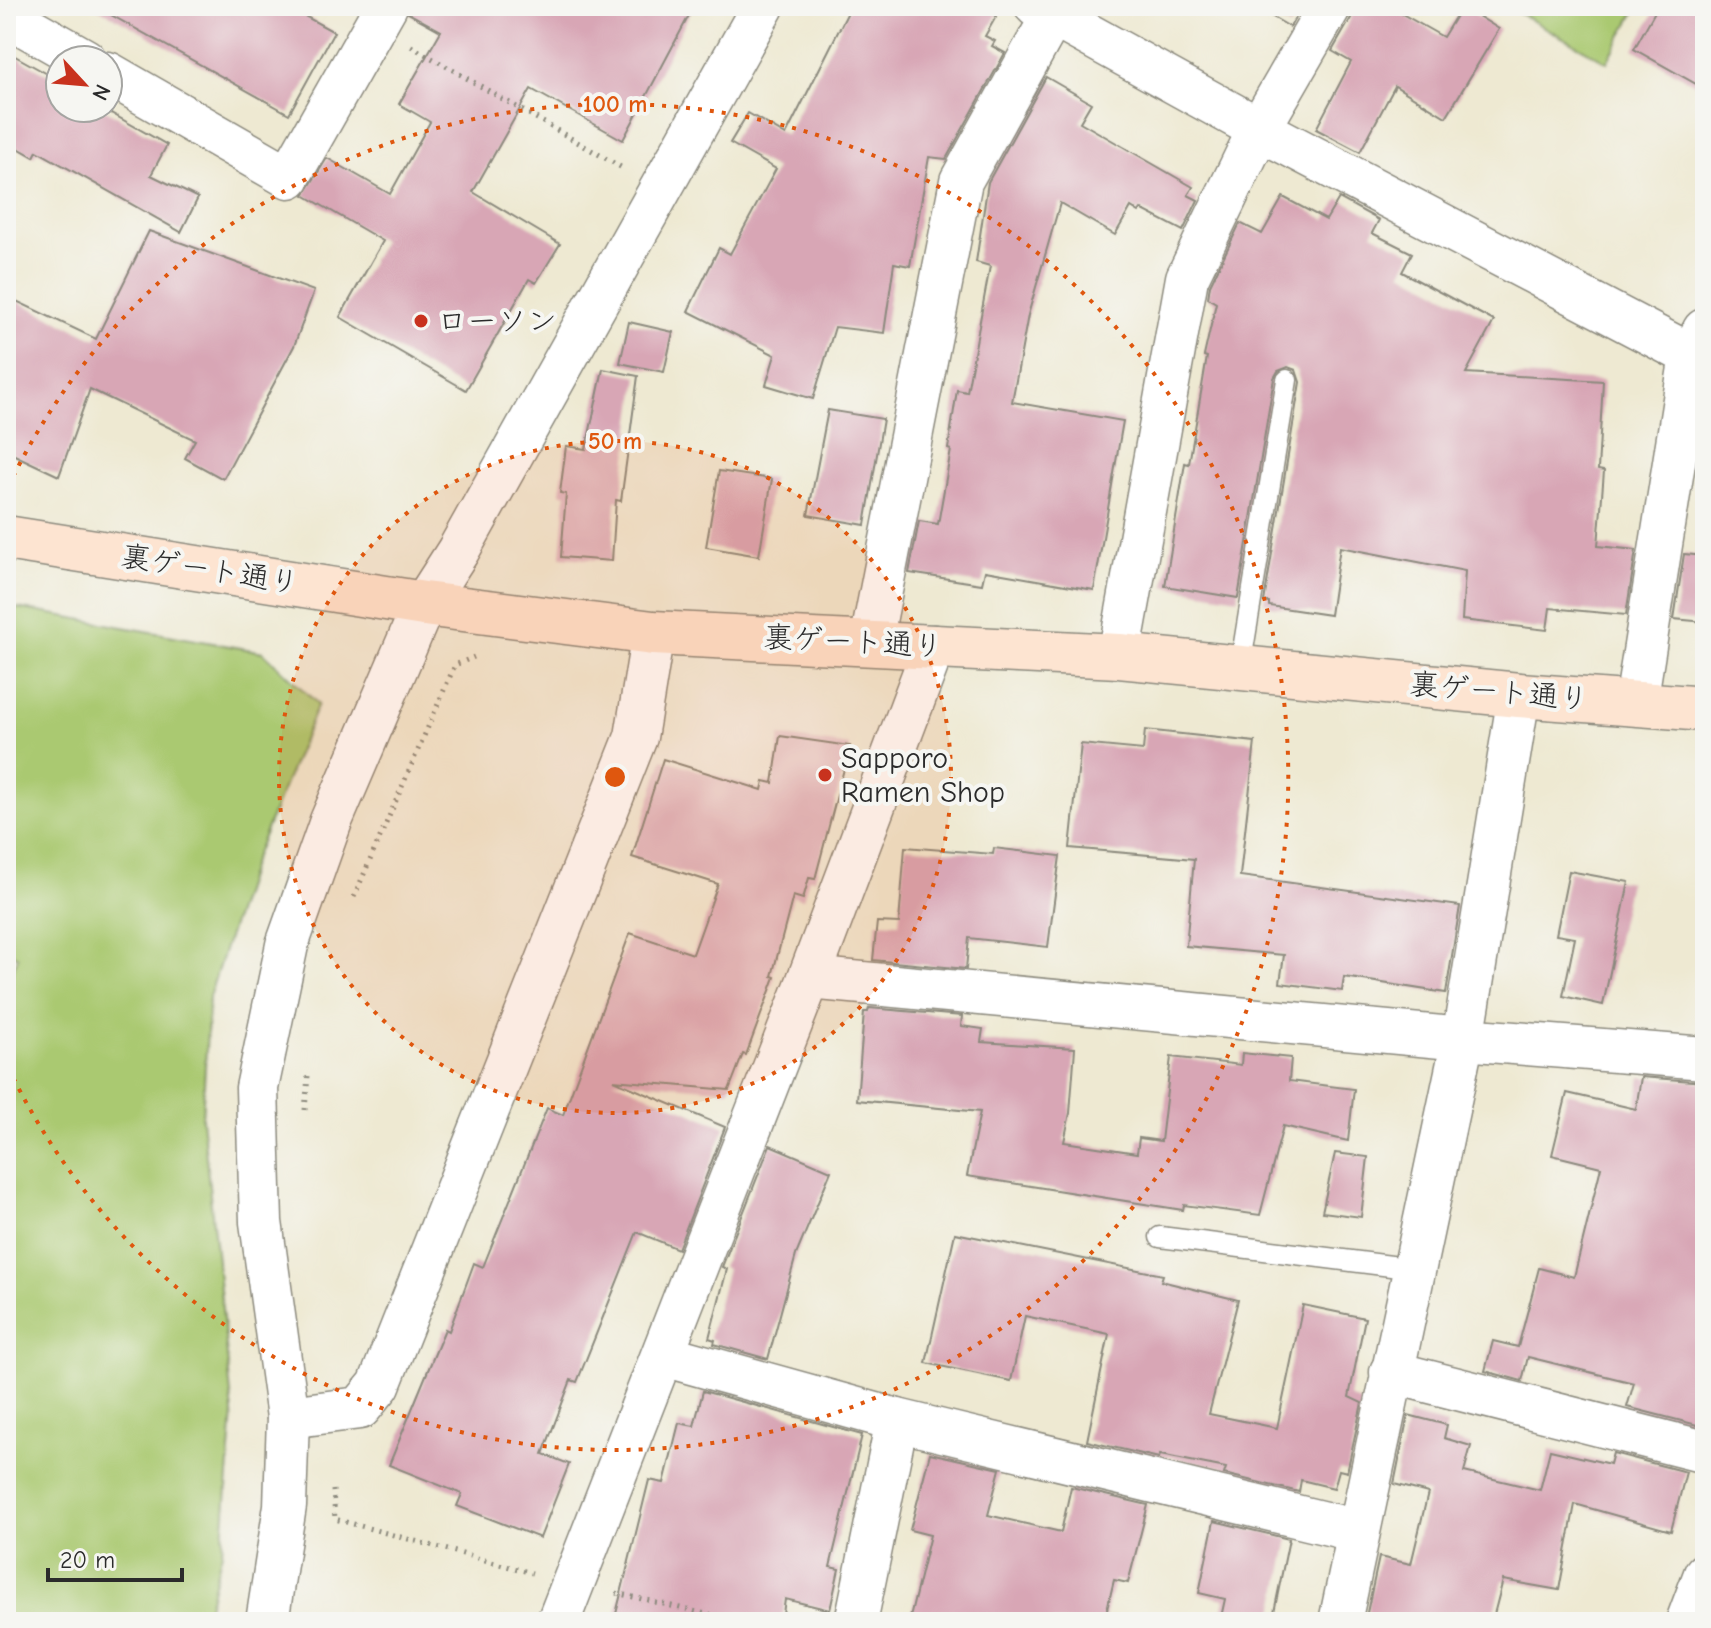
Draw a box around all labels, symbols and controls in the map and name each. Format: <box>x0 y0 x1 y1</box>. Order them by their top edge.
north arrow <box>44 44 124 124</box>
text: N <box>86 80 116 104</box>
text: 100 m <box>583 90 647 118</box>
place label: ローソン <box>437 304 557 339</box>
marker: ローソン <box>412 312 430 330</box>
text: 50 m <box>588 427 642 455</box>
street label: 裏ゲート通り <box>118 539 302 601</box>
street label: 裏ゲート通り <box>762 620 944 664</box>
street label: 裏ゲート通り <box>1408 667 1590 717</box>
place label: Sapporo Ramen Shop <box>841 741 1005 810</box>
centre of rings <box>601 763 629 791</box>
marker: Sapporo Ramen Shop <box>816 766 834 784</box>
scale bar <box>48 1532 182 1582</box>
text: 20 m <box>60 1546 115 1574</box>

